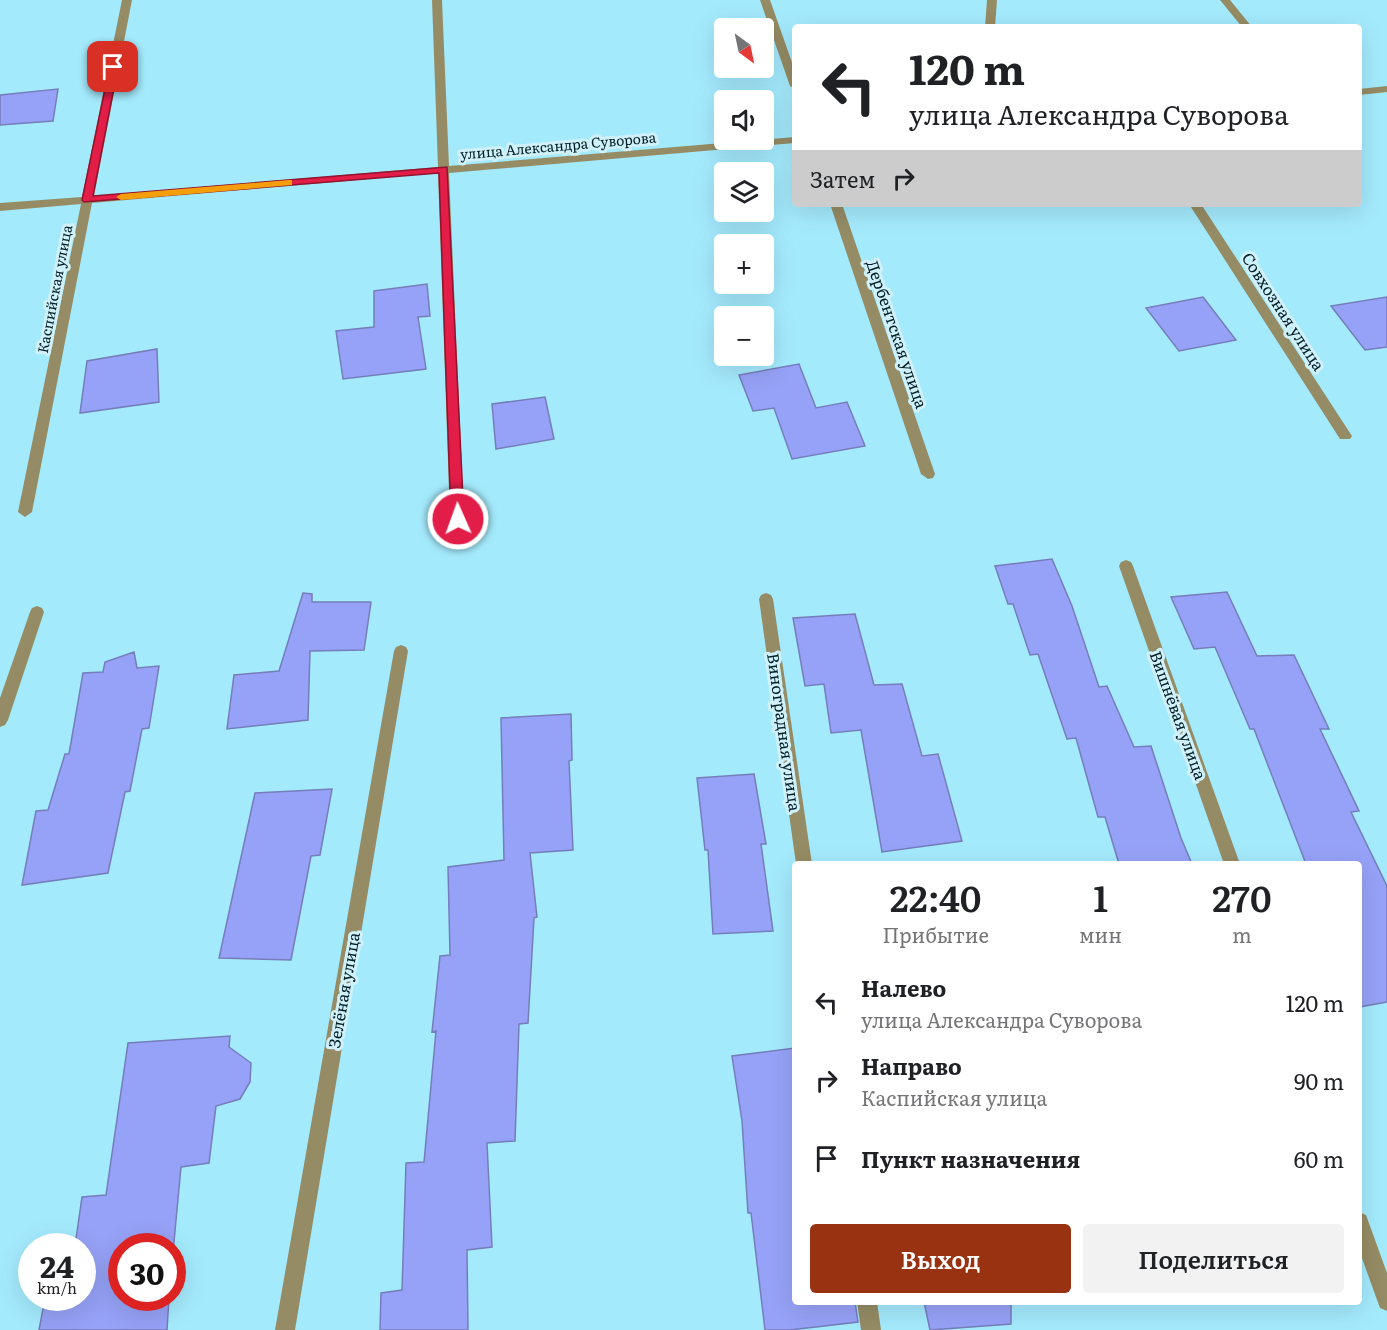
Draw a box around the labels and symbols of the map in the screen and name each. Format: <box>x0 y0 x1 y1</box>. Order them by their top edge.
north arrow <box>714 18 774 78</box>
pin <box>87 41 138 92</box>
street label: улица Александра Суворова <box>459 126 657 164</box>
street label: Каспийская улица <box>32 223 76 355</box>
street label: Совхозная улица <box>1237 247 1332 375</box>
street label: Дербентская улица <box>861 257 935 412</box>
position arrow <box>426 487 490 551</box>
street label: Вишнёвая улица <box>1145 647 1214 783</box>
street label: Виноградная улица <box>762 651 808 813</box>
street label: Зелёная улица <box>321 930 365 1050</box>
speed limit sign: 30 <box>108 1233 186 1311</box>

